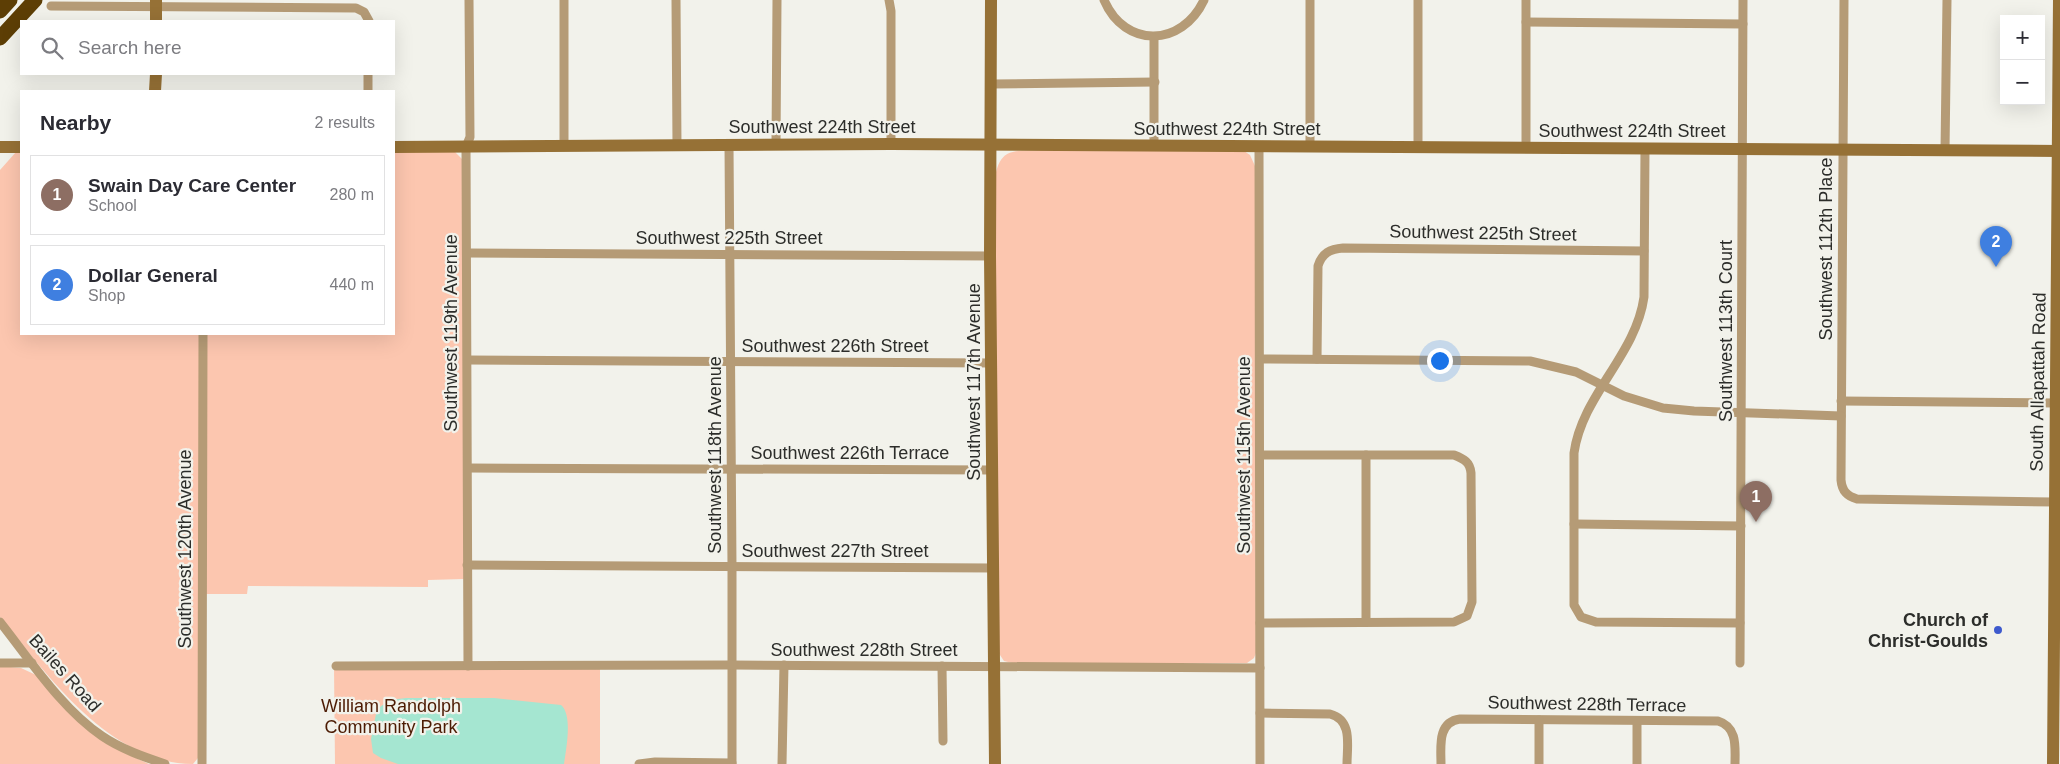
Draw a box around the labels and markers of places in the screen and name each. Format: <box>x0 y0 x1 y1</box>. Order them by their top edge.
pin: 2 <box>1980 226 2012 267</box>
pin: 1 <box>1740 481 1772 522</box>
place label: Church of Christ-Goulds <box>1868 610 1989 651</box>
marker: Church of Christ-Goulds <box>1992 624 2004 636</box>

